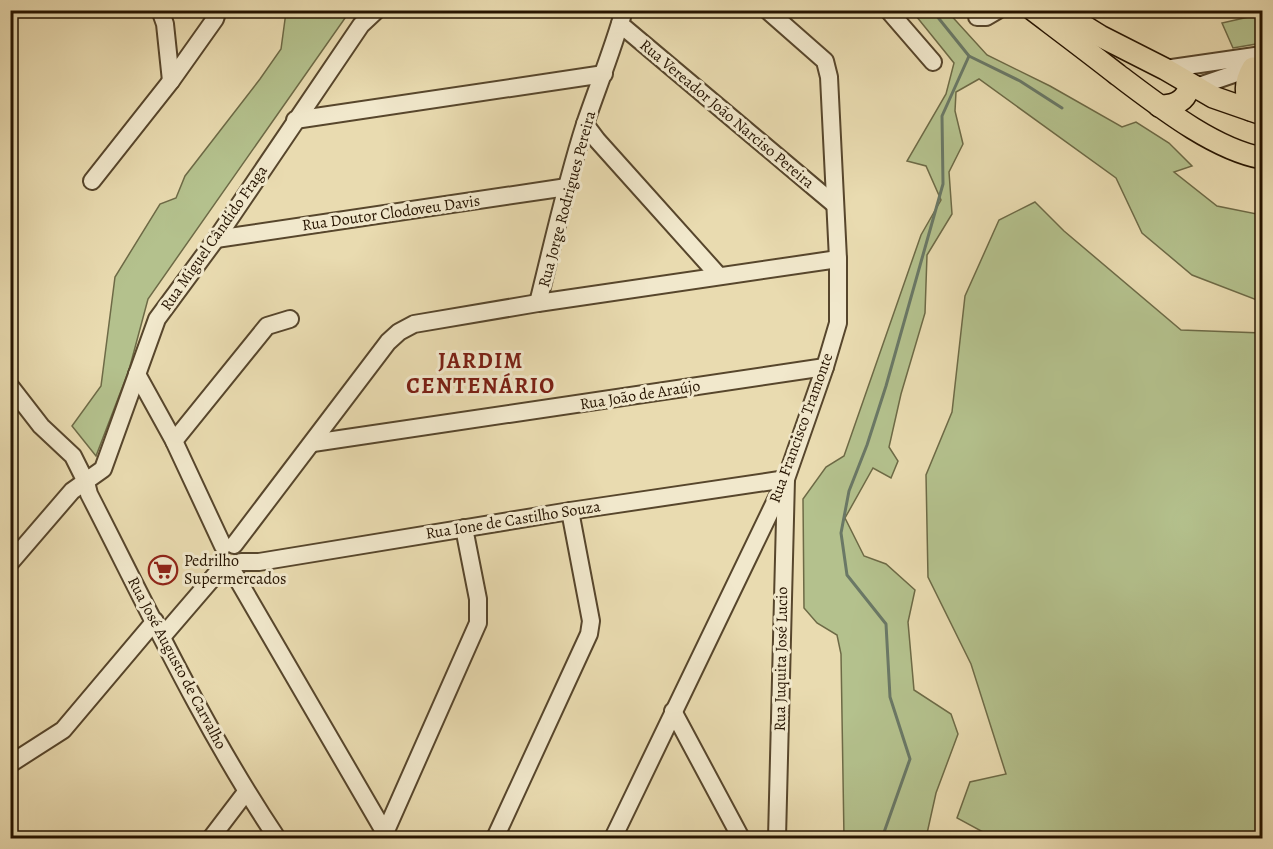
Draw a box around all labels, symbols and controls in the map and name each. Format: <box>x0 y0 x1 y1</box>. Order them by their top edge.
street label: Rua Vereador João Narciso Pereira <box>635 34 819 194</box>
street label: Rua Jorge Rodrigues Pereira <box>533 108 601 290</box>
street label: Rua Miguel Cândido Fraga <box>155 160 273 315</box>
street label: Rua Doutor Clodoveu Davis <box>301 190 481 236</box>
district label: JARDIM CENTENÁRIO <box>406 346 556 401</box>
street label: Rua Francisco Tramonte <box>764 350 838 506</box>
street label: Rua João de Araújo <box>578 375 702 415</box>
street label: Rua Ione de Castilho Souza <box>424 495 603 545</box>
place label: Pedrilho Supermercados <box>184 550 286 590</box>
supermarket icon: Pedrilho Supermercados <box>147 554 179 586</box>
street label: Rua José Augusto de Carvalho <box>122 573 232 753</box>
street label: Rua Juquita José Lucio <box>769 586 793 732</box>

